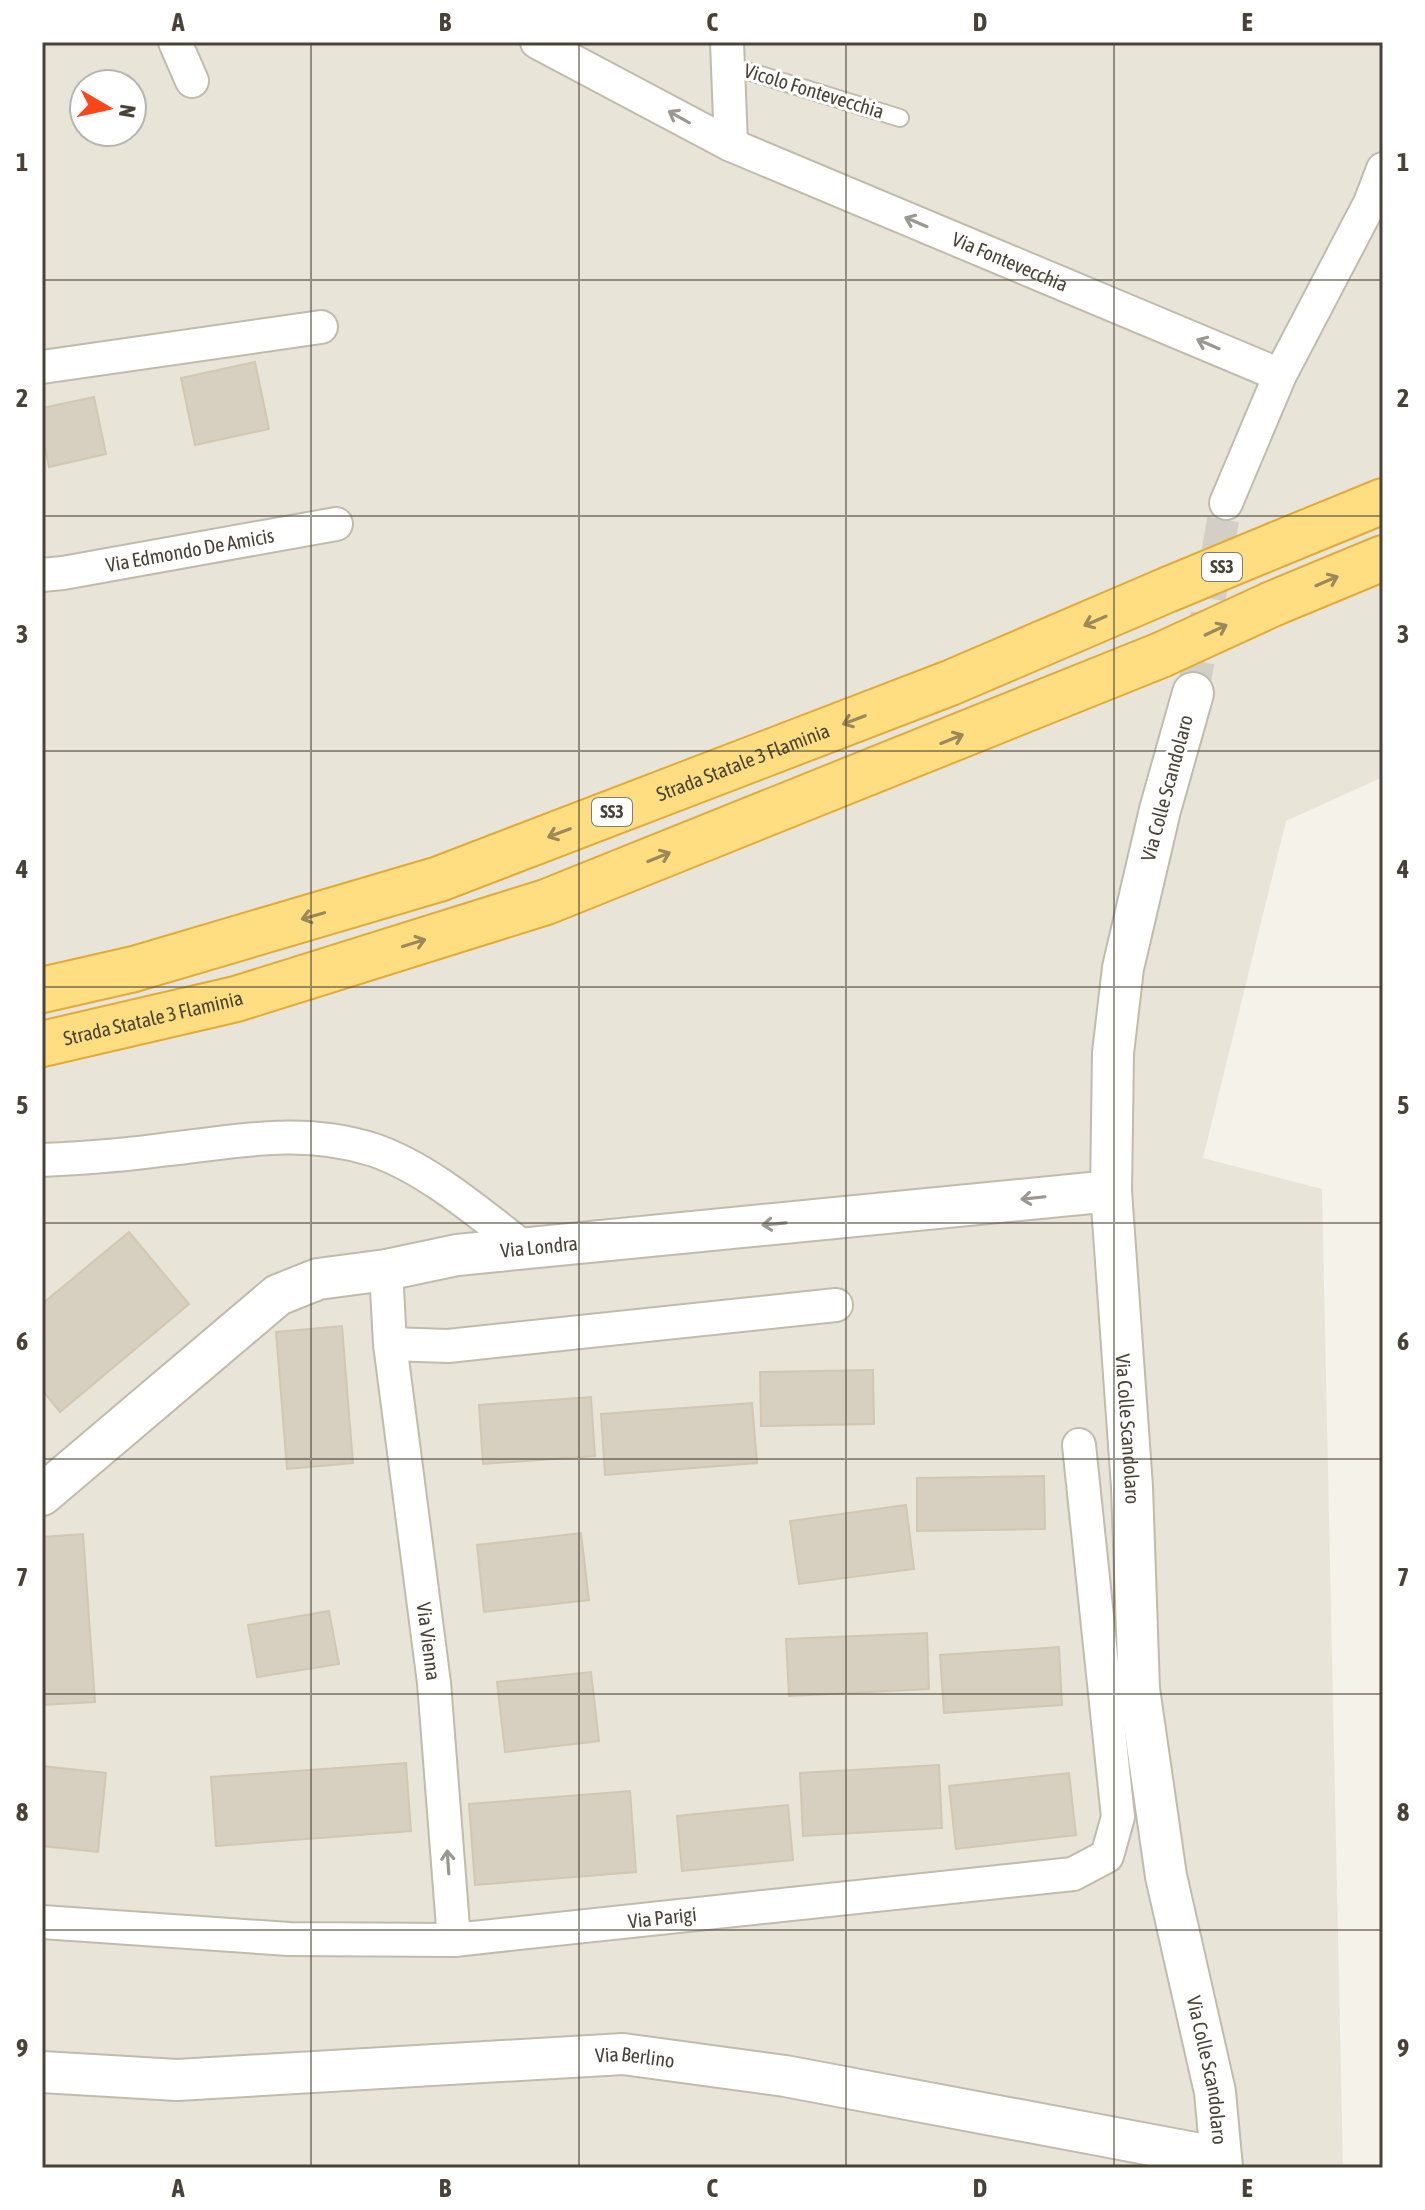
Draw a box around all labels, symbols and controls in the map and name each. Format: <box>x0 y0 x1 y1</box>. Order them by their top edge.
text: A <box>171 7 185 37</box>
text: B <box>439 7 452 37</box>
text: C <box>706 7 718 37</box>
text: D <box>973 7 987 37</box>
text: E <box>1241 7 1253 37</box>
street label: Vicolo Fontevecchia <box>741 58 887 123</box>
north arrow <box>68 68 148 148</box>
text: N <box>114 103 142 120</box>
one-way arrow <box>668 108 691 124</box>
text: 1 <box>16 147 28 177</box>
text: 1 <box>1397 147 1409 177</box>
one-way arrow <box>904 214 929 229</box>
street label: Via Fontevecchia <box>949 227 1071 296</box>
one-way arrow <box>1196 336 1221 351</box>
text: 2 <box>16 383 28 413</box>
text: 2 <box>1397 383 1409 413</box>
street label: Via Edmondo De Amicis <box>104 523 276 576</box>
road number: SS3 <box>1202 553 1242 581</box>
one-way arrow <box>1314 572 1339 587</box>
one-way arrow <box>1083 615 1108 630</box>
text: 3 <box>16 619 28 649</box>
text: 3 <box>1397 619 1409 649</box>
one-way arrow <box>1204 621 1228 636</box>
street label: Via Colle Scandolaro <box>1136 712 1197 864</box>
one-way arrow <box>842 714 867 728</box>
street label: Strada Statale 3 Flaminia <box>653 718 833 806</box>
one-way arrow <box>939 731 964 745</box>
road number: SS3 <box>592 798 632 826</box>
one-way arrow <box>547 827 572 841</box>
one-way arrow <box>646 848 671 863</box>
text: 4 <box>15 854 28 884</box>
text: 4 <box>1396 854 1409 884</box>
one-way arrow <box>301 910 326 924</box>
one-way arrow <box>401 935 427 950</box>
street label: Strada Statale 3 Flaminia <box>61 986 246 1050</box>
text: 5 <box>16 1090 28 1120</box>
text: 5 <box>1397 1090 1409 1120</box>
one-way arrow <box>1020 1191 1047 1206</box>
one-way arrow <box>761 1216 788 1231</box>
street label: Via Londra <box>499 1231 579 1262</box>
text: 6 <box>16 1326 28 1356</box>
text: 6 <box>1397 1326 1409 1356</box>
street label: Via Colle Scandolaro <box>1112 1353 1145 1505</box>
text: 7 <box>16 1562 28 1592</box>
text: 7 <box>1397 1562 1409 1592</box>
street label: Via Vienna <box>413 1601 446 1682</box>
text: 8 <box>16 1797 28 1827</box>
text: 8 <box>1397 1797 1409 1827</box>
one-way arrow <box>440 1849 455 1876</box>
street label: Via Parigi <box>627 1902 698 1932</box>
street label: Via Colle Scandolaro <box>1183 1994 1232 2145</box>
text: 9 <box>16 2033 28 2063</box>
text: 9 <box>1397 2033 1409 2063</box>
street label: Via Berlino <box>594 2042 676 2072</box>
text: A <box>171 2173 185 2203</box>
text: B <box>439 2173 452 2203</box>
text: C <box>706 2173 718 2203</box>
text: D <box>973 2173 987 2203</box>
text: E <box>1241 2173 1253 2203</box>

